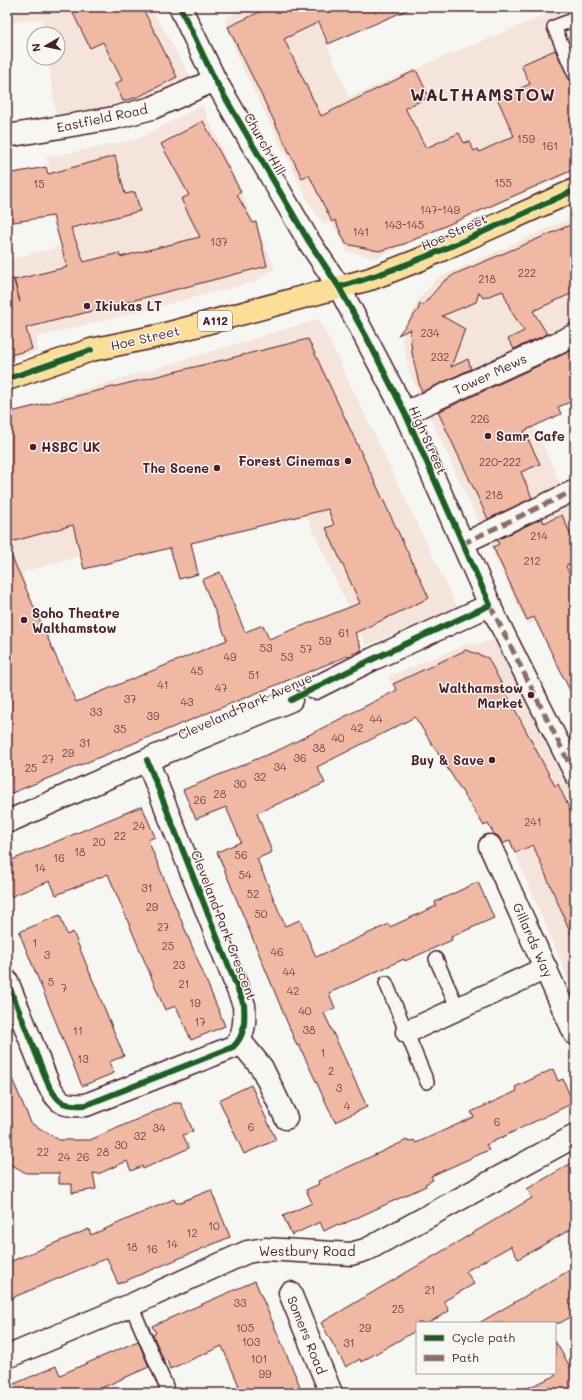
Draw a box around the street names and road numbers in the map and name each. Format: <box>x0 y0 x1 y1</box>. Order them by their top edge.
street label: Eastfield Road <box>55 100 149 135</box>
street label: Church Hill <box>241 110 290 178</box>
street label: Hoe Street <box>418 209 490 254</box>
road number: A112 <box>198 311 232 331</box>
street label: Hoe Street <box>109 321 181 354</box>
street label: Tower Mews <box>451 349 529 398</box>
street label: High Street <box>406 403 451 477</box>
street label: Cleveland Park Avenue <box>175 668 315 743</box>
street label: Cleveland Park Crescent <box>188 848 261 1002</box>
street label: Gillards Way <box>509 900 558 980</box>
street label: Westbury Road <box>259 1242 355 1259</box>
street label: Somers Road <box>284 1293 331 1376</box>

